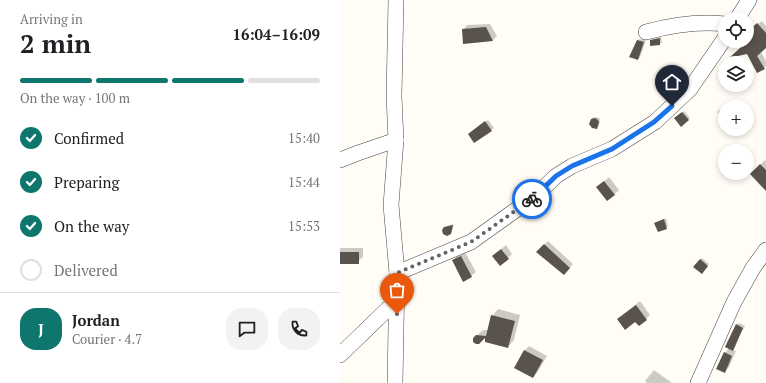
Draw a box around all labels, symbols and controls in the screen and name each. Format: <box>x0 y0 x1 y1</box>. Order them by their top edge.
text: Arriving in <box>20 10 83 28</box>
map controls <box>718 12 754 180</box>
button: locate <box>718 12 754 48</box>
text: 16:04–16:09 <box>233 24 320 44</box>
text: 2 min <box>20 26 91 60</box>
button: layers <box>718 56 754 92</box>
pin <box>655 65 689 106</box>
icon: home <box>661 71 683 93</box>
text: On the way · 100 m <box>20 89 130 107</box>
button: + <box>718 100 754 136</box>
icon: check <box>20 127 42 149</box>
text: Confirmed <box>54 128 124 148</box>
text: 15:40 <box>288 129 320 147</box>
button: − <box>718 144 754 180</box>
icon: check <box>20 171 42 193</box>
text: Preparing <box>54 172 119 192</box>
text: 15:44 <box>288 173 320 191</box>
courier <box>512 179 552 219</box>
icon: bike <box>521 188 543 210</box>
icon: check <box>20 215 42 237</box>
text: On the way <box>54 216 129 236</box>
text: 15:53 <box>288 217 320 235</box>
text: Delivered <box>54 260 118 280</box>
pin <box>380 273 414 314</box>
icon: bag <box>386 279 408 301</box>
button: chat <box>226 308 268 350</box>
button: phone <box>278 308 320 350</box>
text: Jordan <box>72 310 120 330</box>
text: J <box>38 319 44 339</box>
text: Courier · 4.7 <box>72 330 142 348</box>

